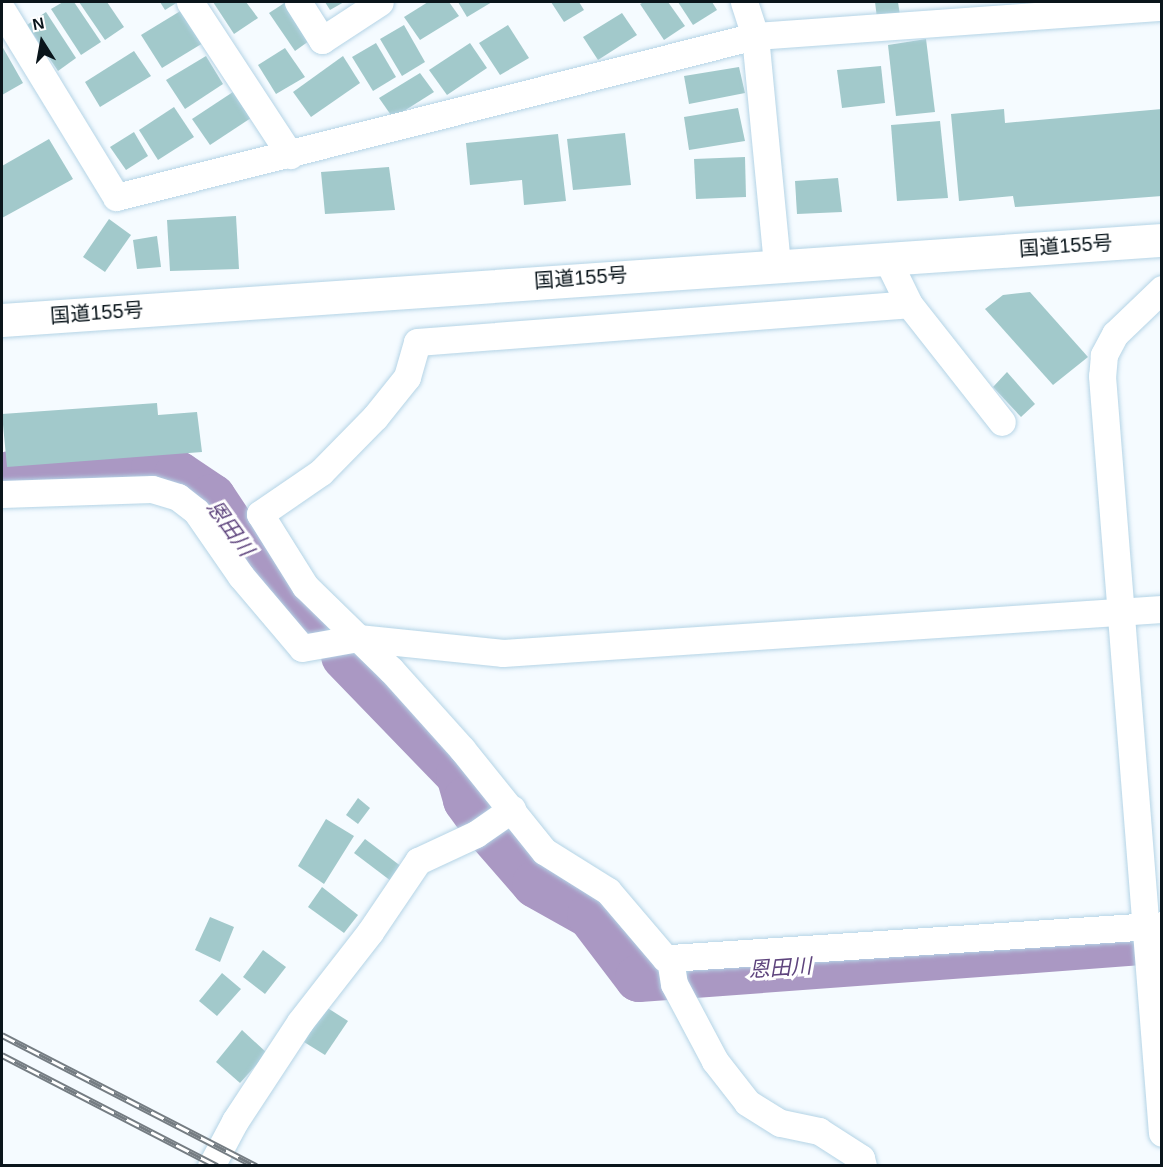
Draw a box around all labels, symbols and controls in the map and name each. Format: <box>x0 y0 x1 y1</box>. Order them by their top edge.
north arrow <box>12 12 72 72</box>
text: N <box>31 14 46 33</box>
street label: 国道155号 <box>1019 231 1113 261</box>
street label: 国道155号 <box>534 263 628 293</box>
street label: 国道155号 <box>50 298 144 328</box>
water label: 恩田川 <box>201 495 259 561</box>
water label: 恩田川 <box>748 953 812 983</box>

